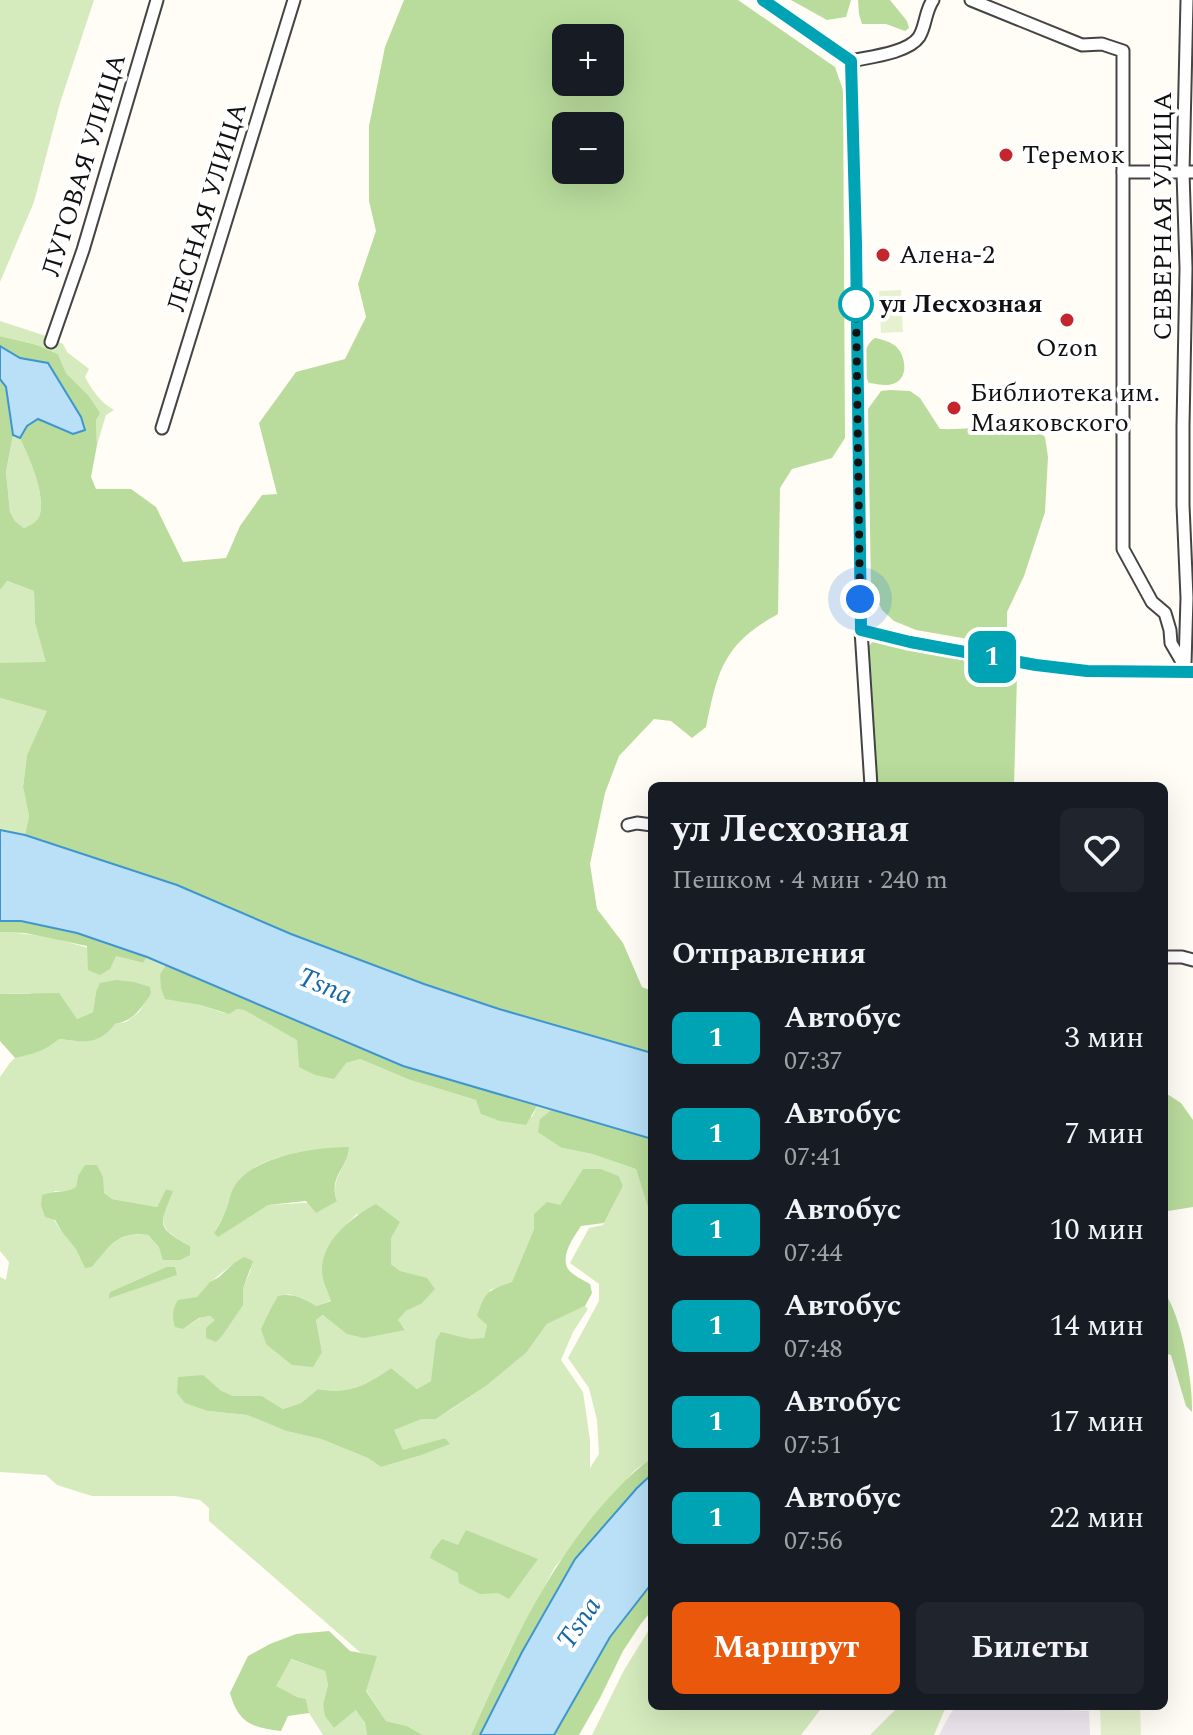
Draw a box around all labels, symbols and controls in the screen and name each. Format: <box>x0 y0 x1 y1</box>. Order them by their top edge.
map controls <box>552 24 624 184</box>
button: + <box>552 24 624 96</box>
street label: ЛУГОВАЯ УЛИЦА <box>31 49 137 281</box>
street label: СЕВЕРНАЯ УЛИЦА <box>1143 92 1183 340</box>
street label: ЛЕСНАЯ УЛИЦА <box>156 97 258 317</box>
button: − <box>552 112 624 184</box>
place label: Теремок <box>1022 135 1125 175</box>
marker: Теремок <box>997 146 1015 164</box>
place label: Алена-2 <box>899 235 995 275</box>
marker: Алена-2 <box>874 246 892 264</box>
place label: ул Лесхозная <box>879 284 1043 324</box>
marker: ул Лесхозная <box>839 287 873 321</box>
marker: Ozon <box>1058 311 1076 329</box>
place label: Ozon <box>1036 328 1098 368</box>
place label: Библиотека им. Маяковского <box>970 373 1160 443</box>
marker: Библиотека им. Маяковского <box>945 399 963 417</box>
your location <box>840 579 880 619</box>
line badge: 1 <box>966 631 1018 683</box>
text: 1 <box>984 635 1000 678</box>
text: ул Лесхозная <box>672 801 910 859</box>
button: heart <box>1060 808 1144 892</box>
text: Пешком · 4 мин · 240 m <box>672 860 948 900</box>
text: Отправления <box>672 931 866 977</box>
water label: Tsna <box>291 956 359 1016</box>
text: Автобус <box>784 995 901 1041</box>
text: 3 мин <box>1065 1015 1144 1061</box>
text: 1 <box>708 1016 724 1059</box>
text: 07:37 <box>784 1041 843 1081</box>
text: Автобус <box>784 1091 901 1137</box>
text: 7 мин <box>1065 1111 1144 1157</box>
text: 1 <box>708 1112 724 1155</box>
text: 07:41 <box>784 1137 843 1177</box>
text: Автобус <box>784 1187 901 1233</box>
text: 10 мин <box>1050 1207 1144 1253</box>
text: 1 <box>708 1208 724 1251</box>
text: 07:44 <box>784 1233 843 1273</box>
text: Автобус <box>784 1283 901 1329</box>
text: 14 мин <box>1050 1303 1144 1349</box>
text: 1 <box>708 1304 724 1347</box>
text: 07:48 <box>784 1329 843 1369</box>
text: Автобус <box>784 1379 901 1425</box>
text: 17 мин <box>1050 1399 1144 1445</box>
text: 1 <box>708 1400 724 1443</box>
text: 07:51 <box>784 1425 843 1465</box>
text: Автобус <box>784 1475 901 1521</box>
text: 22 мин <box>1050 1495 1144 1541</box>
text: 1 <box>708 1496 724 1539</box>
text: 07:56 <box>784 1521 843 1561</box>
water label: Tsna <box>546 1588 612 1658</box>
button: Маршрут <box>672 1602 900 1694</box>
button: Билеты <box>916 1602 1144 1694</box>

